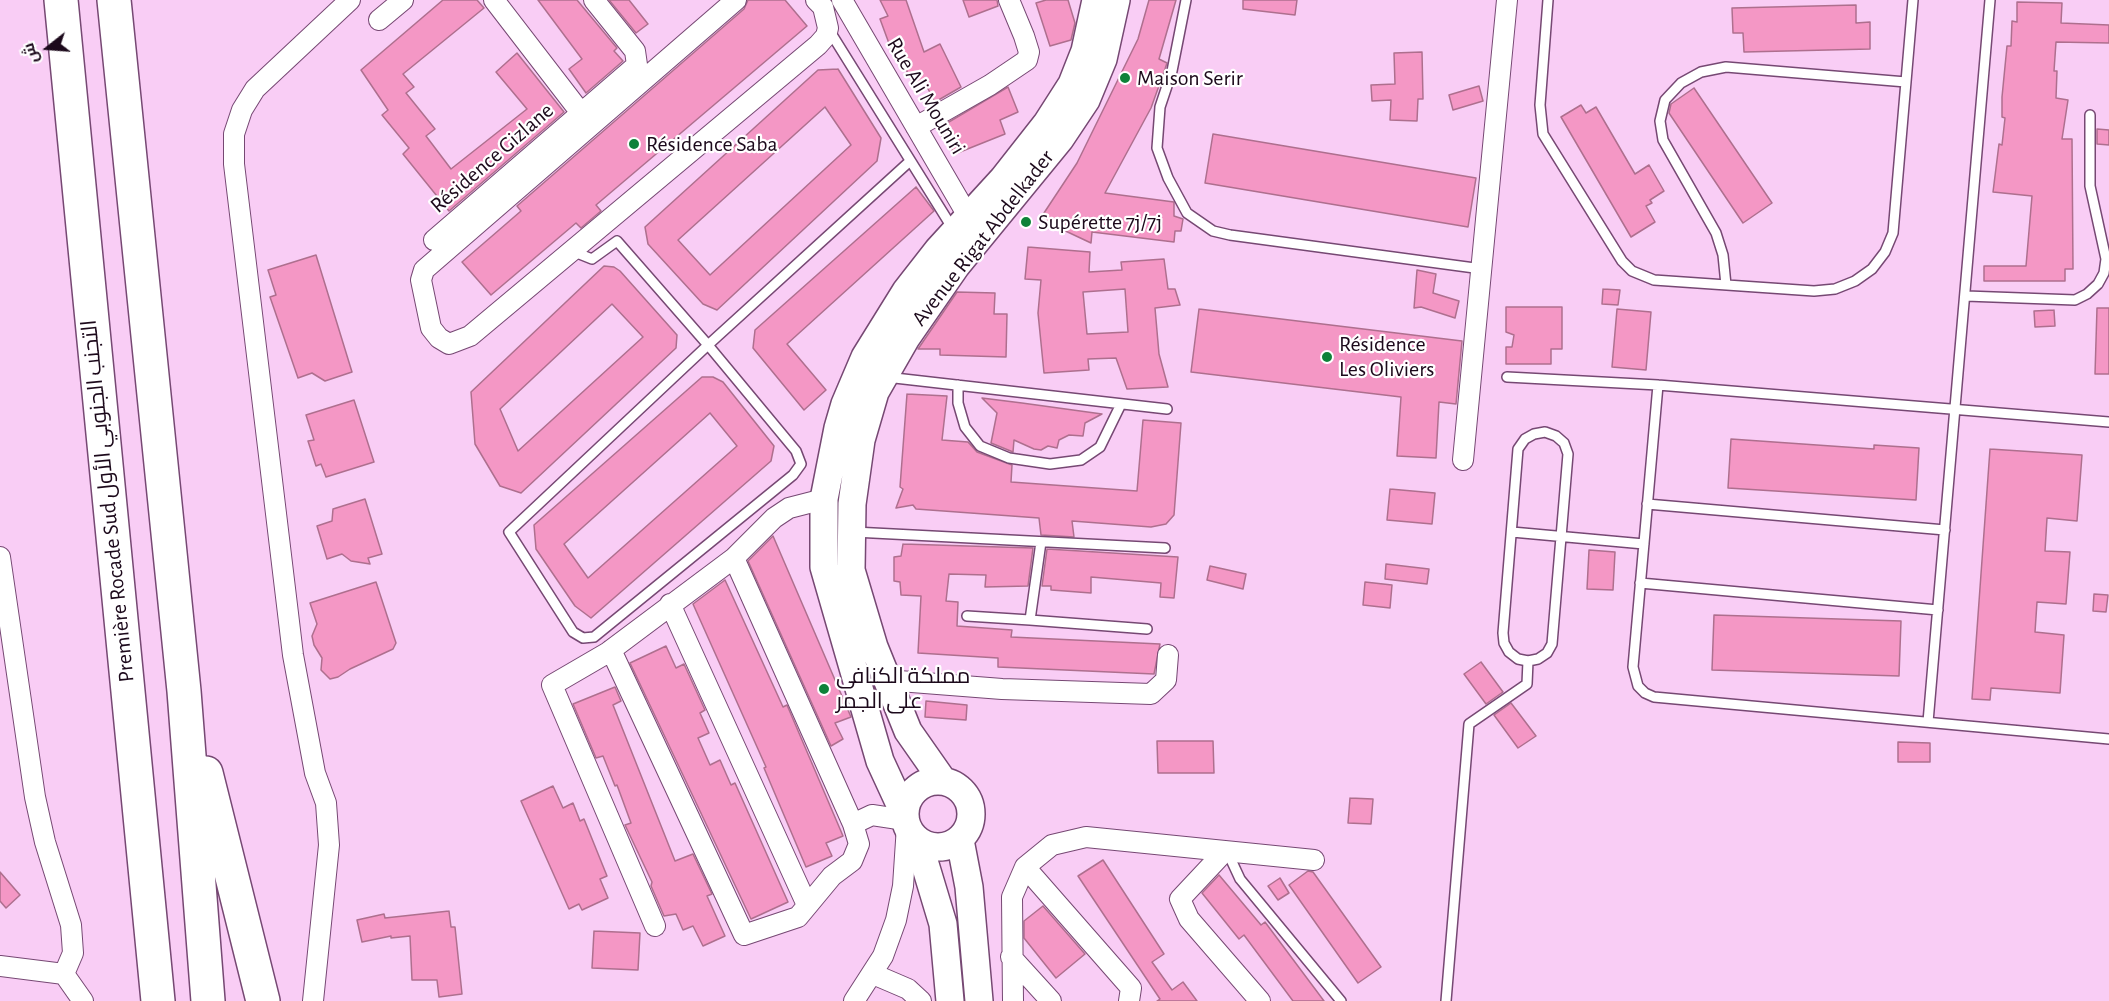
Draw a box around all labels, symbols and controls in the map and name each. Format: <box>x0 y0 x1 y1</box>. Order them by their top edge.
north arrow <box>18 18 78 78</box>
street label: Rue Ali Mouniri <box>881 33 971 159</box>
text: ش <box>20 41 41 65</box>
place label: Maison Serir <box>1137 65 1243 91</box>
marker: Maison Serir <box>1118 71 1132 85</box>
street label: Résidence Gizlane <box>425 97 559 219</box>
place label: Résidence Saba <box>646 131 778 157</box>
marker: Résidence Saba <box>627 137 641 151</box>
street label: Avenue Rigat Abdelkader <box>906 145 1060 331</box>
place label: Supérette 7j/7j <box>1038 209 1162 235</box>
marker: Supérette 7j/7j <box>1019 215 1033 229</box>
street label: Première Rocade Sud التجنب الجنوبي الأول <box>76 318 140 684</box>
place label: Résidence Les Oliviers <box>1339 331 1434 382</box>
marker: Résidence Les Oliviers <box>1320 350 1334 364</box>
place label: مملكة الكنافى على الجمر <box>836 663 970 714</box>
marker: مملكة الكنافى على الجمر <box>817 682 831 696</box>

